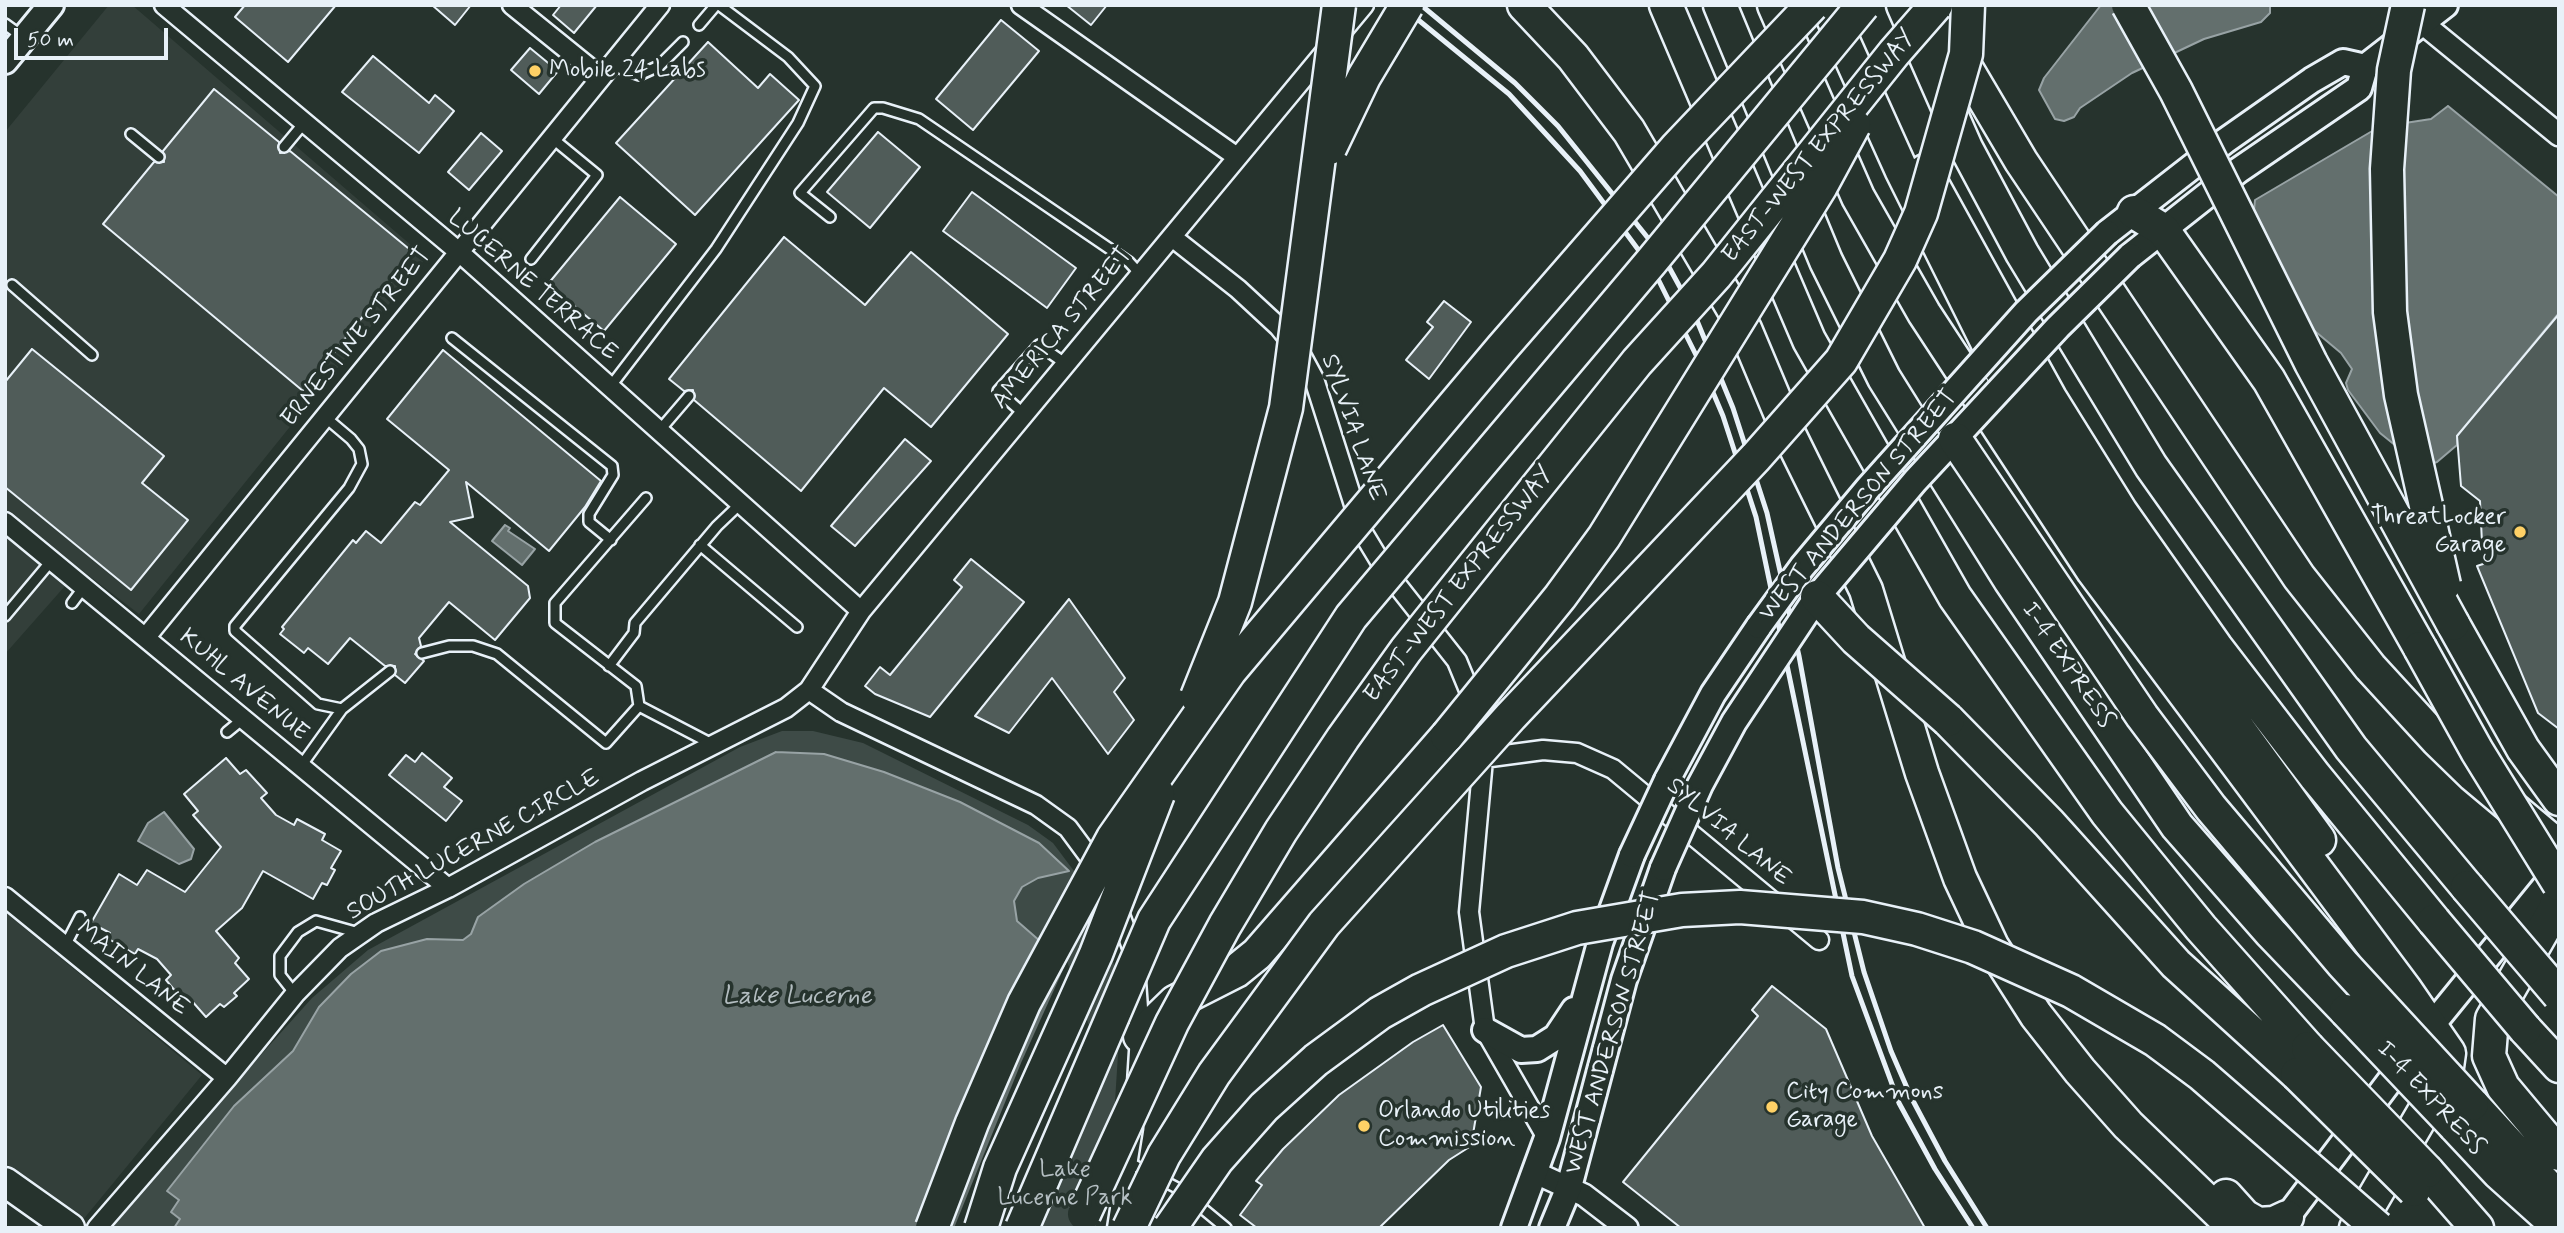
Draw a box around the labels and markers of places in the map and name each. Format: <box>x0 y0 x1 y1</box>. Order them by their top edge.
place label: Mobile 24 Labs <box>549 57 706 85</box>
marker: Mobile 24 Labs <box>527 63 543 79</box>
place label: ThreatLocker Garage <box>2371 504 2506 560</box>
marker: ThreatLocker Garage <box>2512 524 2528 540</box>
place label: City Commons Garage <box>1786 1079 1943 1135</box>
place label: Orlando Utilities Commission <box>1378 1098 1550 1154</box>
marker: City Commons Garage <box>1764 1099 1780 1115</box>
marker: Orlando Utilities Commission <box>1356 1118 1372 1134</box>

